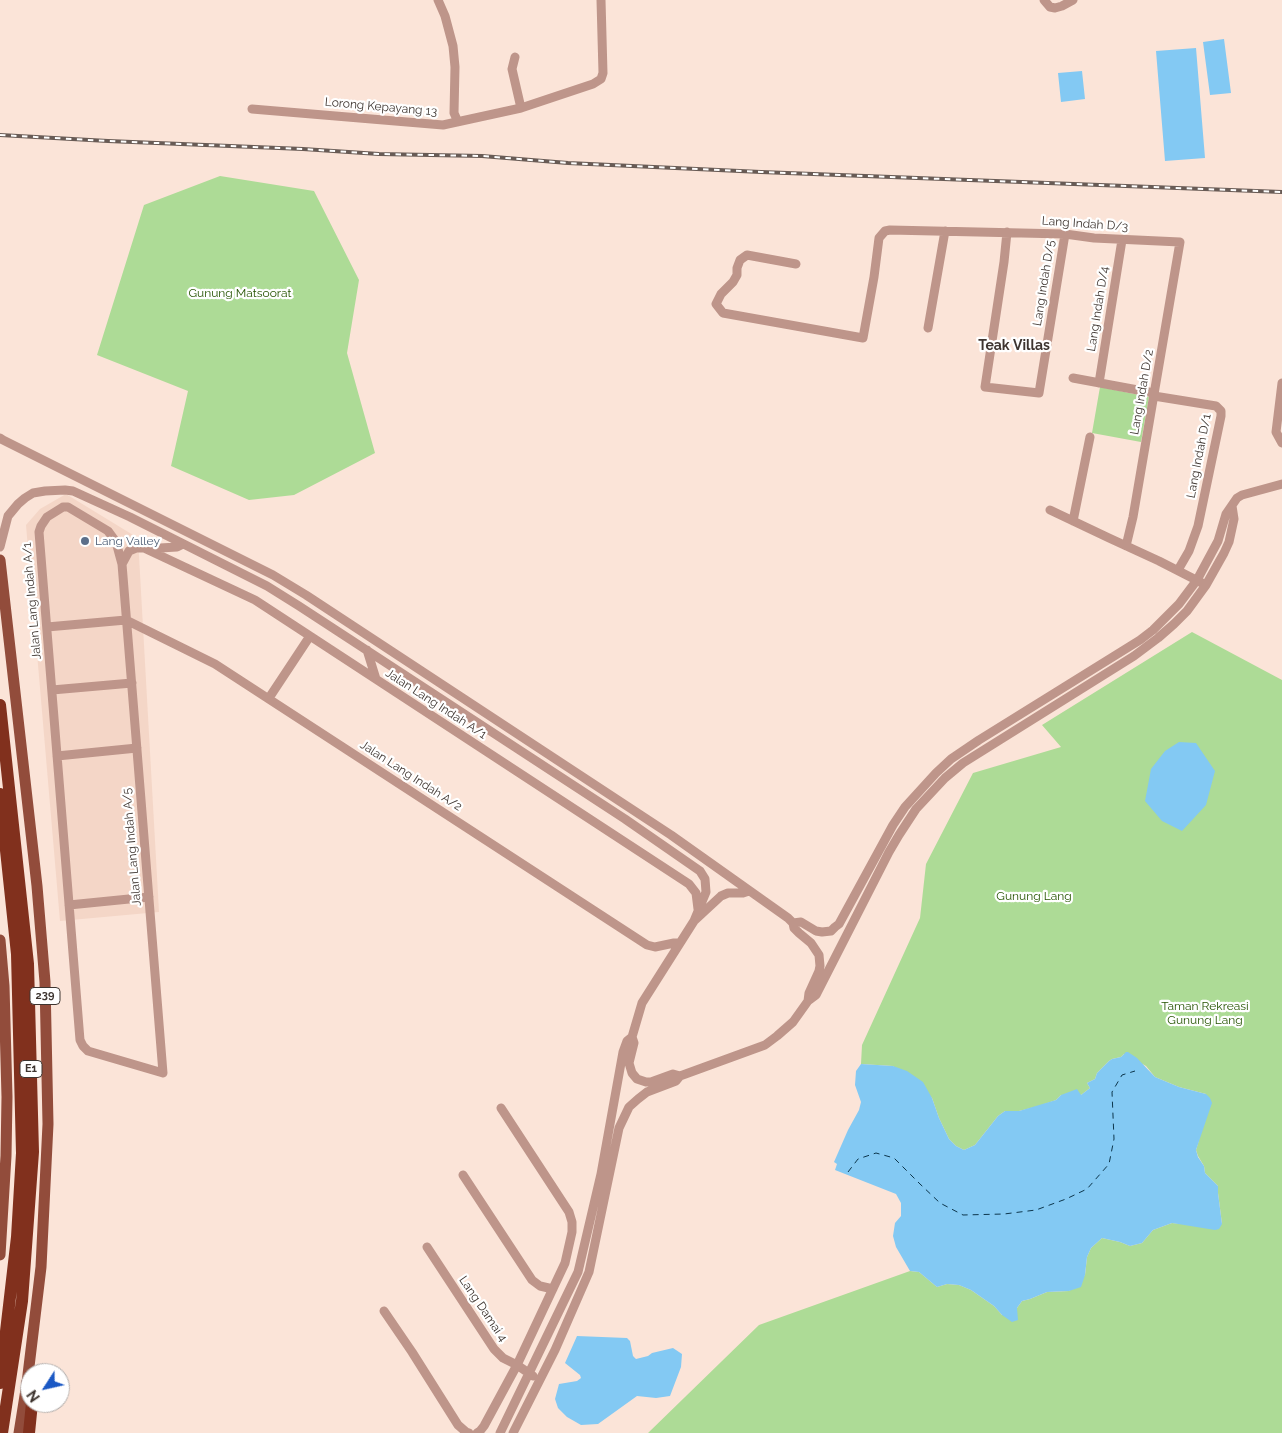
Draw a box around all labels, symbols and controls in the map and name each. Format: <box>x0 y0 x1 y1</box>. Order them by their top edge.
street label: Lorong Kepayang 13 <box>324 95 438 119</box>
street label: Lang Indah D/3 <box>1041 214 1129 234</box>
street label: Lang Indah D/5 <box>1030 239 1058 327</box>
street label: Lang Indah D/4 <box>1084 265 1112 353</box>
park label: Gunung Matsoorat <box>188 286 292 300</box>
district label: Teak Villas <box>978 338 1050 354</box>
street label: Lang Indah D/2 <box>1127 348 1157 436</box>
street label: Lang Indah D/1 <box>1184 413 1214 499</box>
place label: Lang Valley <box>95 534 160 548</box>
marker: Lang Valley <box>79 535 91 547</box>
street label: Jalan Lang Indah A/1 <box>20 542 44 660</box>
street label: Jalan Lang Indah A/1 <box>383 666 489 742</box>
street label: Jalan Lang Indah A/2 <box>357 738 465 814</box>
street label: Jalan Lang Indah A/5 <box>120 787 144 907</box>
park label: Gunung Lang <box>996 889 1072 903</box>
road number: 239 <box>30 988 60 1004</box>
park label: Taman Rekreasi Gunung Lang <box>1161 999 1249 1027</box>
road number: E1 <box>20 1060 42 1078</box>
street label: Lang Damai 4 <box>456 1274 510 1344</box>
north arrow <box>20 1363 70 1413</box>
text: N <box>24 1387 43 1405</box>

